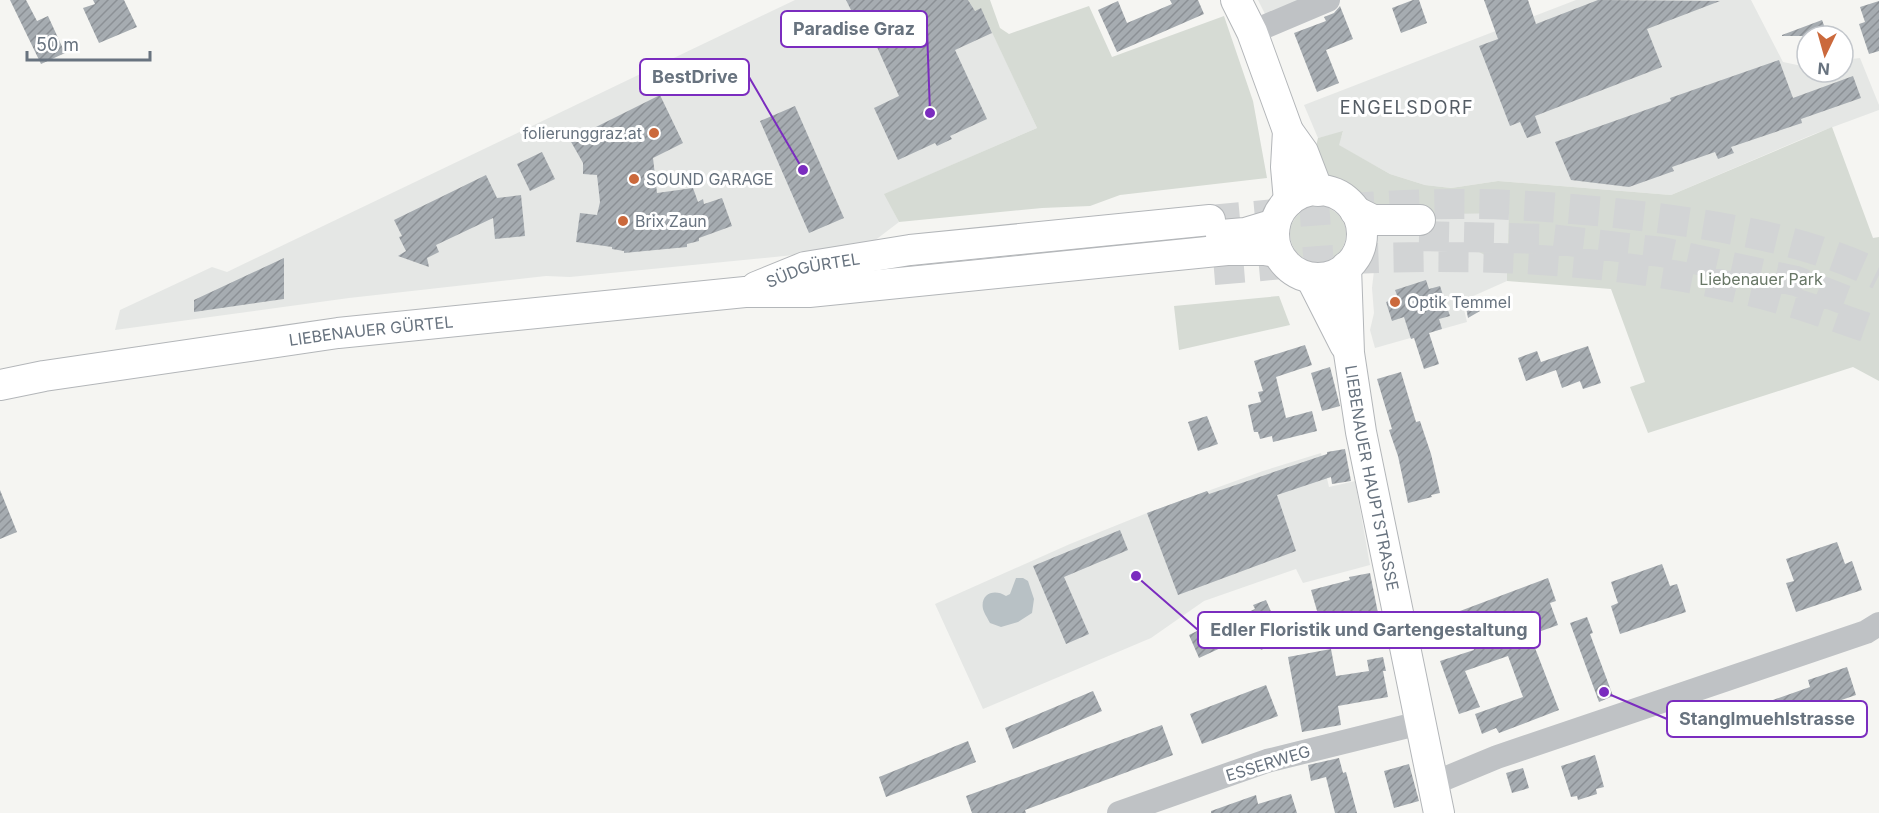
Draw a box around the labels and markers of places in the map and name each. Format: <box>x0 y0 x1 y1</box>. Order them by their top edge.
callout: Paradise Graz <box>781 11 927 47</box>
callout: BestDrive <box>640 59 749 95</box>
place label: folierunggraz.at <box>523 123 642 143</box>
marker: folierunggraz.at <box>647 126 661 140</box>
place label: SOUND GARAGE <box>646 169 773 189</box>
marker: SOUND GARAGE <box>627 172 641 186</box>
place label: Brix Zaun <box>635 211 707 231</box>
marker: Brix Zaun <box>616 214 630 228</box>
place label: Optik Temmel <box>1407 292 1511 312</box>
marker: Optik Temmel <box>1388 295 1402 309</box>
callout: Edler Floristik und Gartengestaltung <box>1198 612 1540 648</box>
callout: Stanglmuehlstrasse <box>1667 701 1867 737</box>

